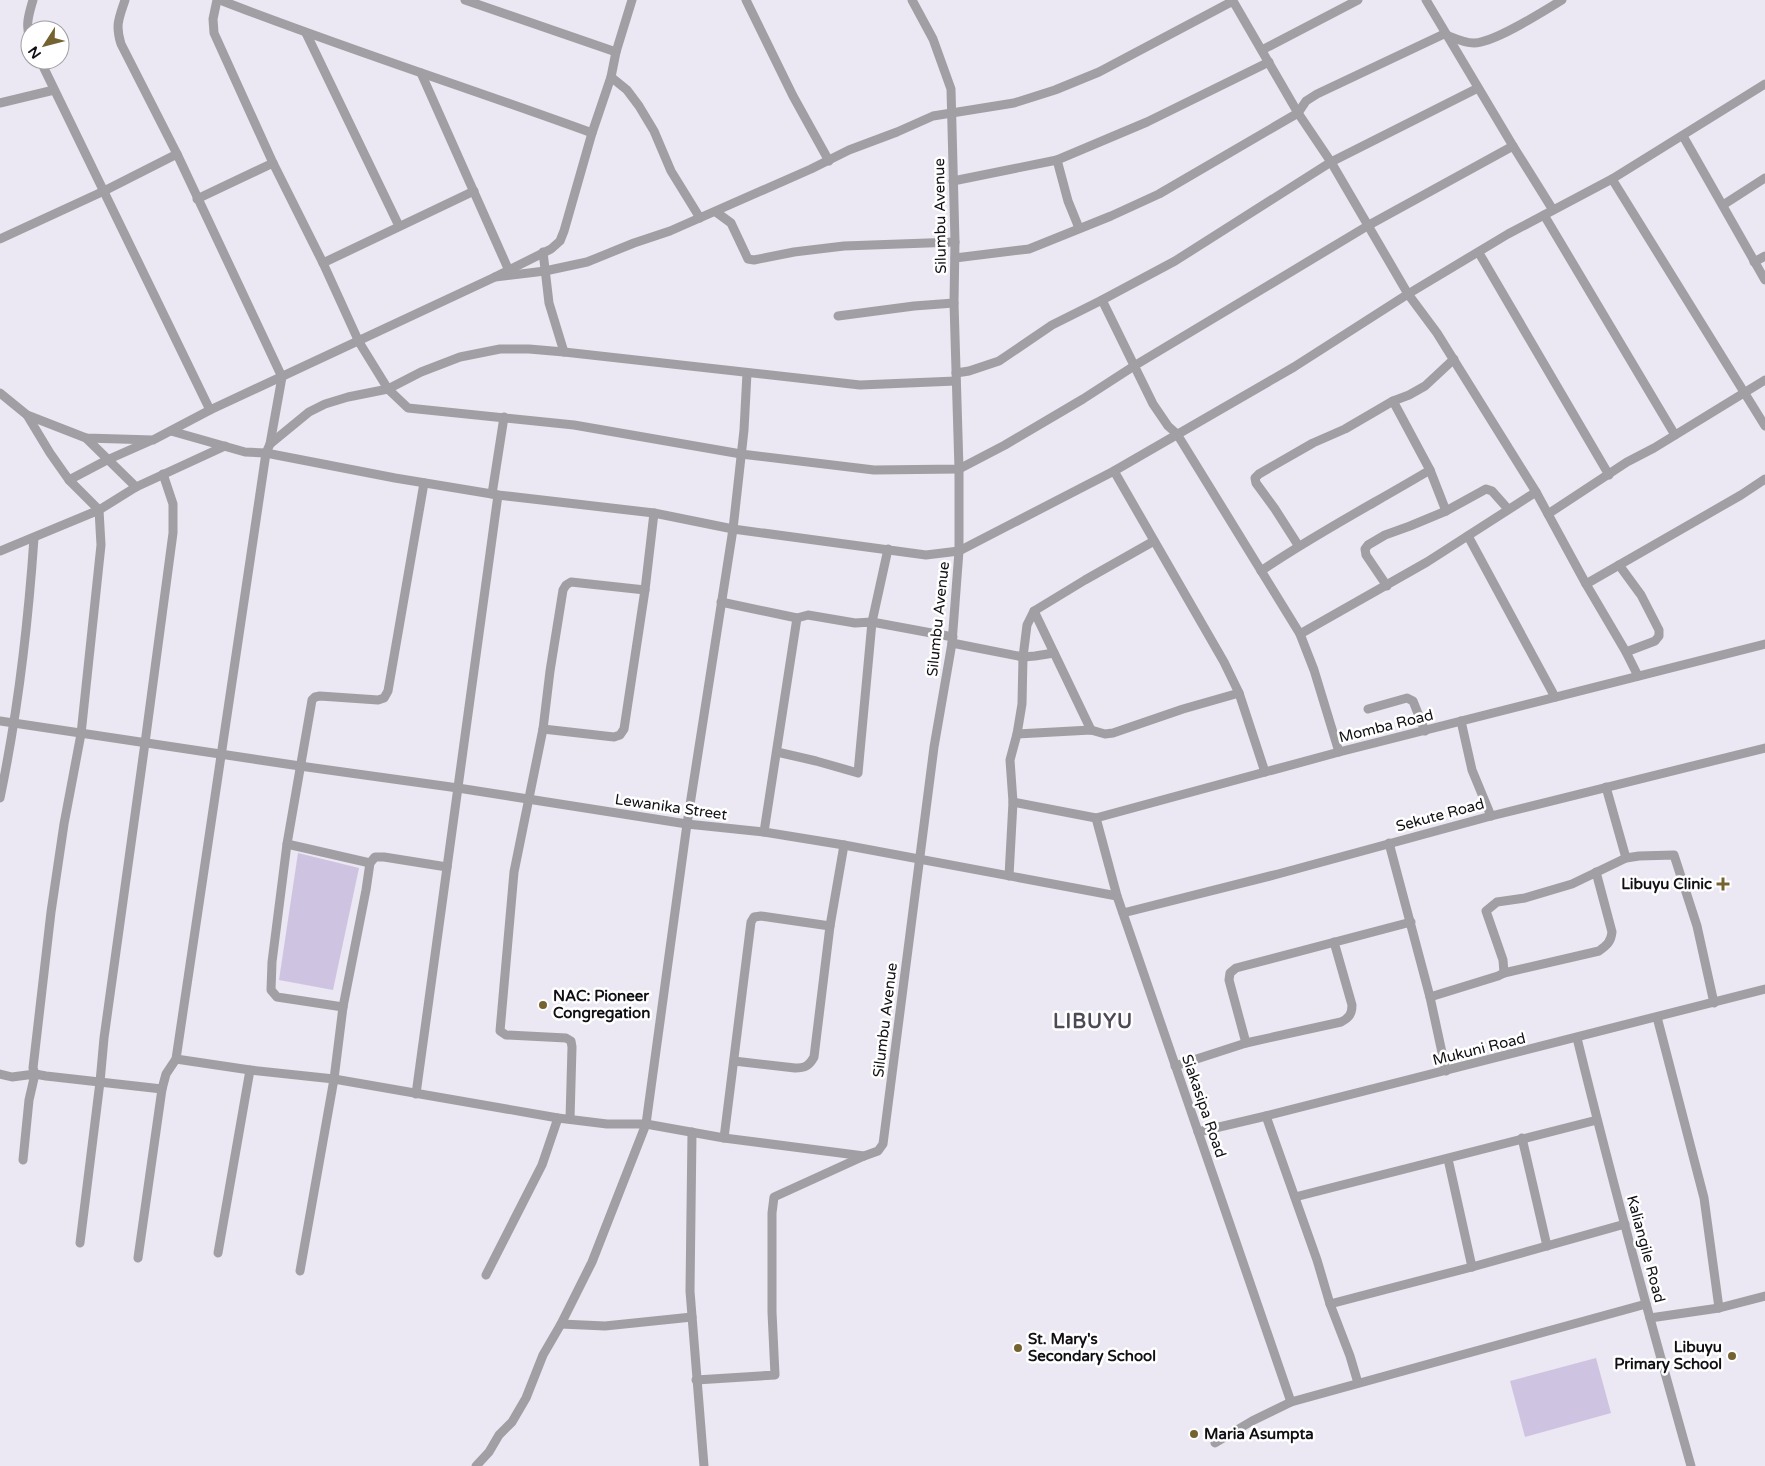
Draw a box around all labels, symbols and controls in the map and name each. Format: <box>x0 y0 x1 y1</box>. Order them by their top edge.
north arrow <box>20 20 70 70</box>
text: N <box>25 43 45 62</box>
street label: Silumbu Avenue <box>930 158 950 274</box>
street label: Silumbu Avenue <box>923 561 953 677</box>
street label: Momba Road <box>1337 706 1435 746</box>
street label: Lewanika Street <box>614 790 729 824</box>
street label: Sekute Road <box>1394 795 1486 835</box>
place label: Libuyu Clinic <box>1621 875 1712 894</box>
marker: Libuyu Clinic <box>1716 877 1730 891</box>
street label: Silumbu Avenue <box>869 961 901 1079</box>
place label: NAC: Pioneer Congregation <box>553 987 650 1023</box>
marker: NAC: Pioneer Congregation <box>537 999 549 1011</box>
district label: LIBUYU <box>1053 1010 1133 1034</box>
street label: Mukuni Road <box>1431 1029 1527 1069</box>
street label: Siakasipa Road <box>1178 1052 1230 1160</box>
street label: Kaliangile Road <box>1623 1193 1669 1305</box>
place label: St. Mary's Secondary School <box>1028 1330 1156 1366</box>
place label: Libuyu Primary School <box>1614 1338 1722 1374</box>
marker: St. Mary's Secondary School <box>1012 1342 1024 1354</box>
marker: Libuyu Primary School <box>1726 1350 1738 1362</box>
place label: Maria Asumpta <box>1204 1425 1314 1444</box>
marker: Maria Asumpta <box>1188 1428 1200 1440</box>

